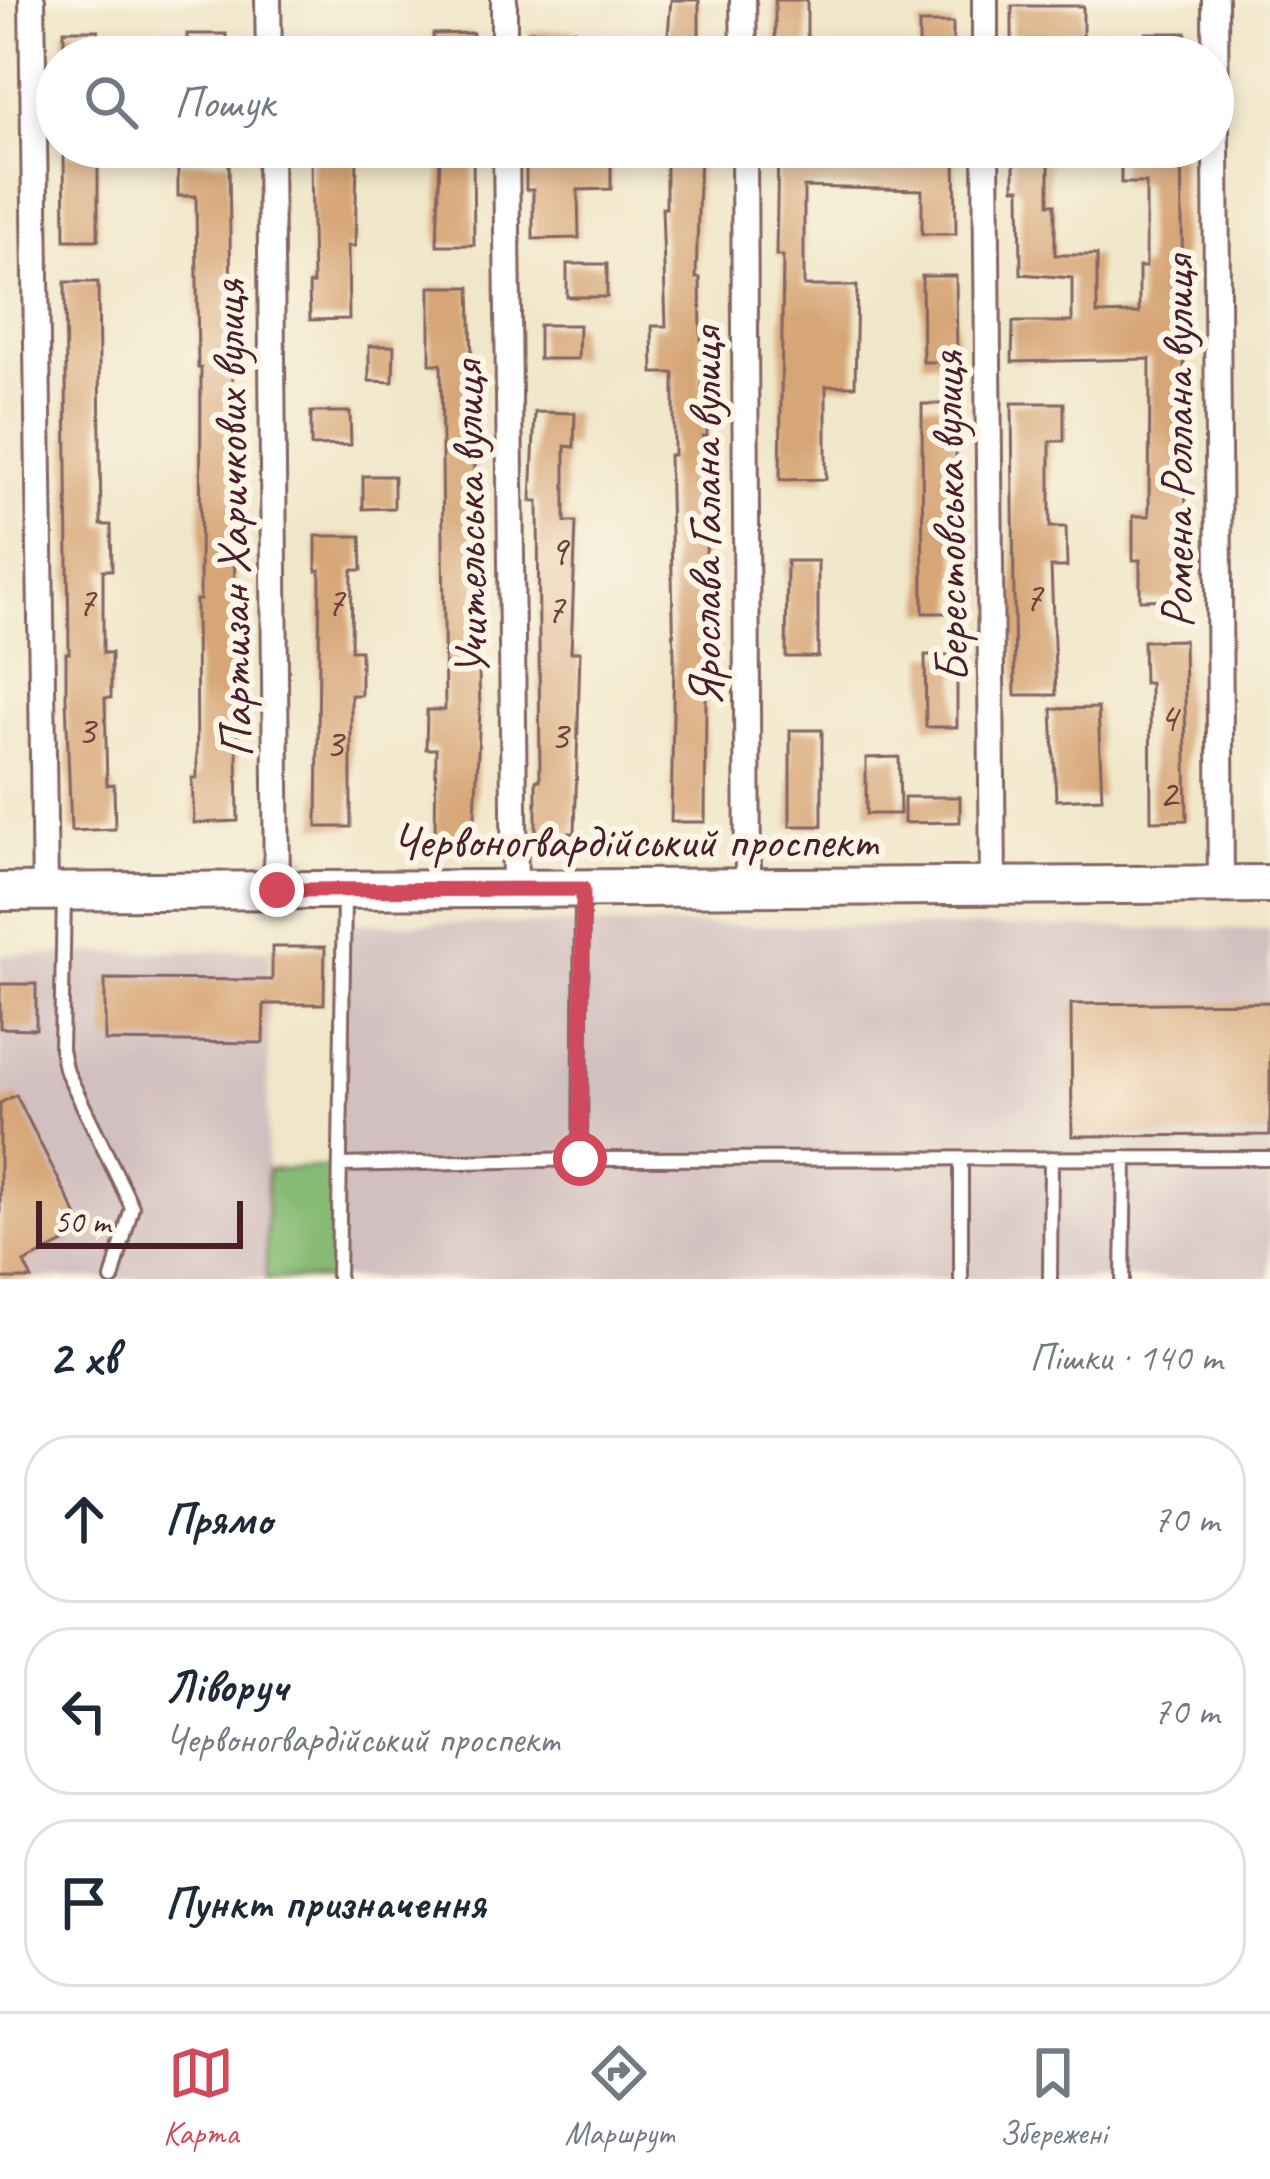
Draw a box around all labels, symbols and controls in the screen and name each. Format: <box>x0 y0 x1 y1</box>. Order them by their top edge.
search box <box>36 36 1234 168</box>
icon: search <box>78 69 144 135</box>
text: Пошук <box>174 74 274 131</box>
street label: Ромена Роллана вулиця <box>1147 252 1207 628</box>
street label: Партизан Харичкових вулиця <box>198 278 266 758</box>
street label: Ярослава Галана вулиця <box>675 324 735 706</box>
street label: Берестовська вулиця <box>916 349 982 683</box>
street label: Учительська вулиця <box>436 357 502 677</box>
house number: 9 <box>549 524 571 577</box>
house number: 7 <box>1024 570 1045 623</box>
house number: 7 <box>77 575 98 628</box>
house number: 7 <box>326 575 347 628</box>
house number: 7 <box>546 582 567 635</box>
house number: 4 <box>1159 691 1182 744</box>
house number: 3 <box>77 704 99 757</box>
house number: 3 <box>550 709 572 762</box>
house number: 3 <box>325 717 347 770</box>
house number: 2 <box>1159 767 1181 820</box>
street label: Червоногвардійський проспект <box>392 811 879 871</box>
route end <box>250 863 304 917</box>
route start <box>553 1132 607 1186</box>
scale bar <box>36 1195 243 1248</box>
text: 50 m <box>54 1201 110 1243</box>
text: 2 хв <box>48 1325 118 1389</box>
text: Пішки · 140 m <box>1029 1333 1222 1382</box>
icon: ahead <box>51 1486 117 1552</box>
text: Прямо <box>165 1491 272 1548</box>
text: 70 m <box>1153 1495 1219 1544</box>
text: Ліворуч <box>165 1658 287 1715</box>
icon: left <box>51 1678 117 1744</box>
text: 70 m <box>1153 1687 1219 1736</box>
text: Червоногвардійський проспект <box>165 1715 560 1764</box>
icon: arrive <box>51 1870 117 1936</box>
text: Пункт призначення <box>165 1875 485 1932</box>
tab: Карта <box>163 2040 238 2154</box>
tab: Маршрут <box>565 2040 673 2154</box>
tab: Збережені <box>1000 2040 1107 2154</box>

